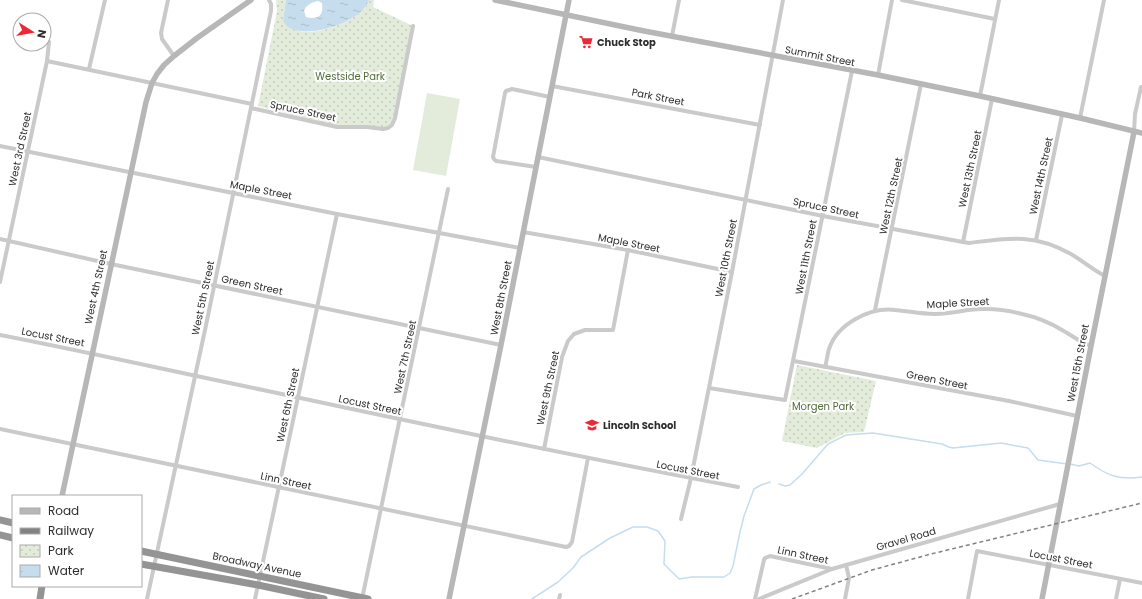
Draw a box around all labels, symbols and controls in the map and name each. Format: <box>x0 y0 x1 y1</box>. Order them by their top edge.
north arrow <box>12 12 52 52</box>
text: N <box>33 28 50 39</box>
supermarket icon: Chuck Stop <box>578 34 594 50</box>
place label: Chuck Stop <box>597 35 656 50</box>
street label: Summit Street <box>784 42 857 70</box>
park label: Westside Park <box>315 69 386 84</box>
street label: Park Street <box>630 85 686 110</box>
street label: Spruce Street <box>269 97 338 125</box>
street label: West 3rd Street <box>5 110 35 188</box>
street label: West 13th Street <box>954 129 986 209</box>
street label: West 14th Street <box>1025 135 1057 216</box>
street label: West 12th Street <box>876 156 907 236</box>
street label: Maple Street <box>229 177 294 203</box>
street label: Spruce Street <box>792 194 861 222</box>
street label: West 10th Street <box>711 217 741 298</box>
street label: West 11th Street <box>791 218 821 296</box>
street label: Maple Street <box>597 230 662 256</box>
street label: West 4th Street <box>81 248 111 326</box>
street label: West 5th Street <box>188 259 218 337</box>
street label: West 8th Street <box>486 259 516 337</box>
street label: Green Street <box>220 271 284 299</box>
street label: Maple Street <box>926 294 990 312</box>
street label: West 7th Street <box>390 318 420 395</box>
street label: West 15th Street <box>1063 322 1093 403</box>
street label: Locust Street <box>20 324 86 351</box>
street label: West 9th Street <box>533 349 563 427</box>
street label: West 6th Street <box>273 366 303 444</box>
street label: Green Street <box>905 367 969 393</box>
street label: Locust Street <box>337 391 403 419</box>
park label: Morgen Park <box>792 399 855 414</box>
school or university icon: Lincoln School <box>584 417 600 433</box>
place label: Lincoln School <box>603 418 676 433</box>
street label: Locust Street <box>655 457 721 484</box>
street label: Linn Street <box>259 468 313 494</box>
legend <box>12 495 142 587</box>
text: Road <box>48 502 79 519</box>
text: Railway <box>48 522 94 539</box>
street label: Gravel Road <box>875 523 937 555</box>
text: Park <box>48 542 75 559</box>
street label: Linn Street <box>776 542 830 568</box>
street label: Locust Street <box>1028 546 1094 573</box>
street label: Broadway Avenue <box>211 548 303 582</box>
text: Water <box>48 562 85 579</box>

